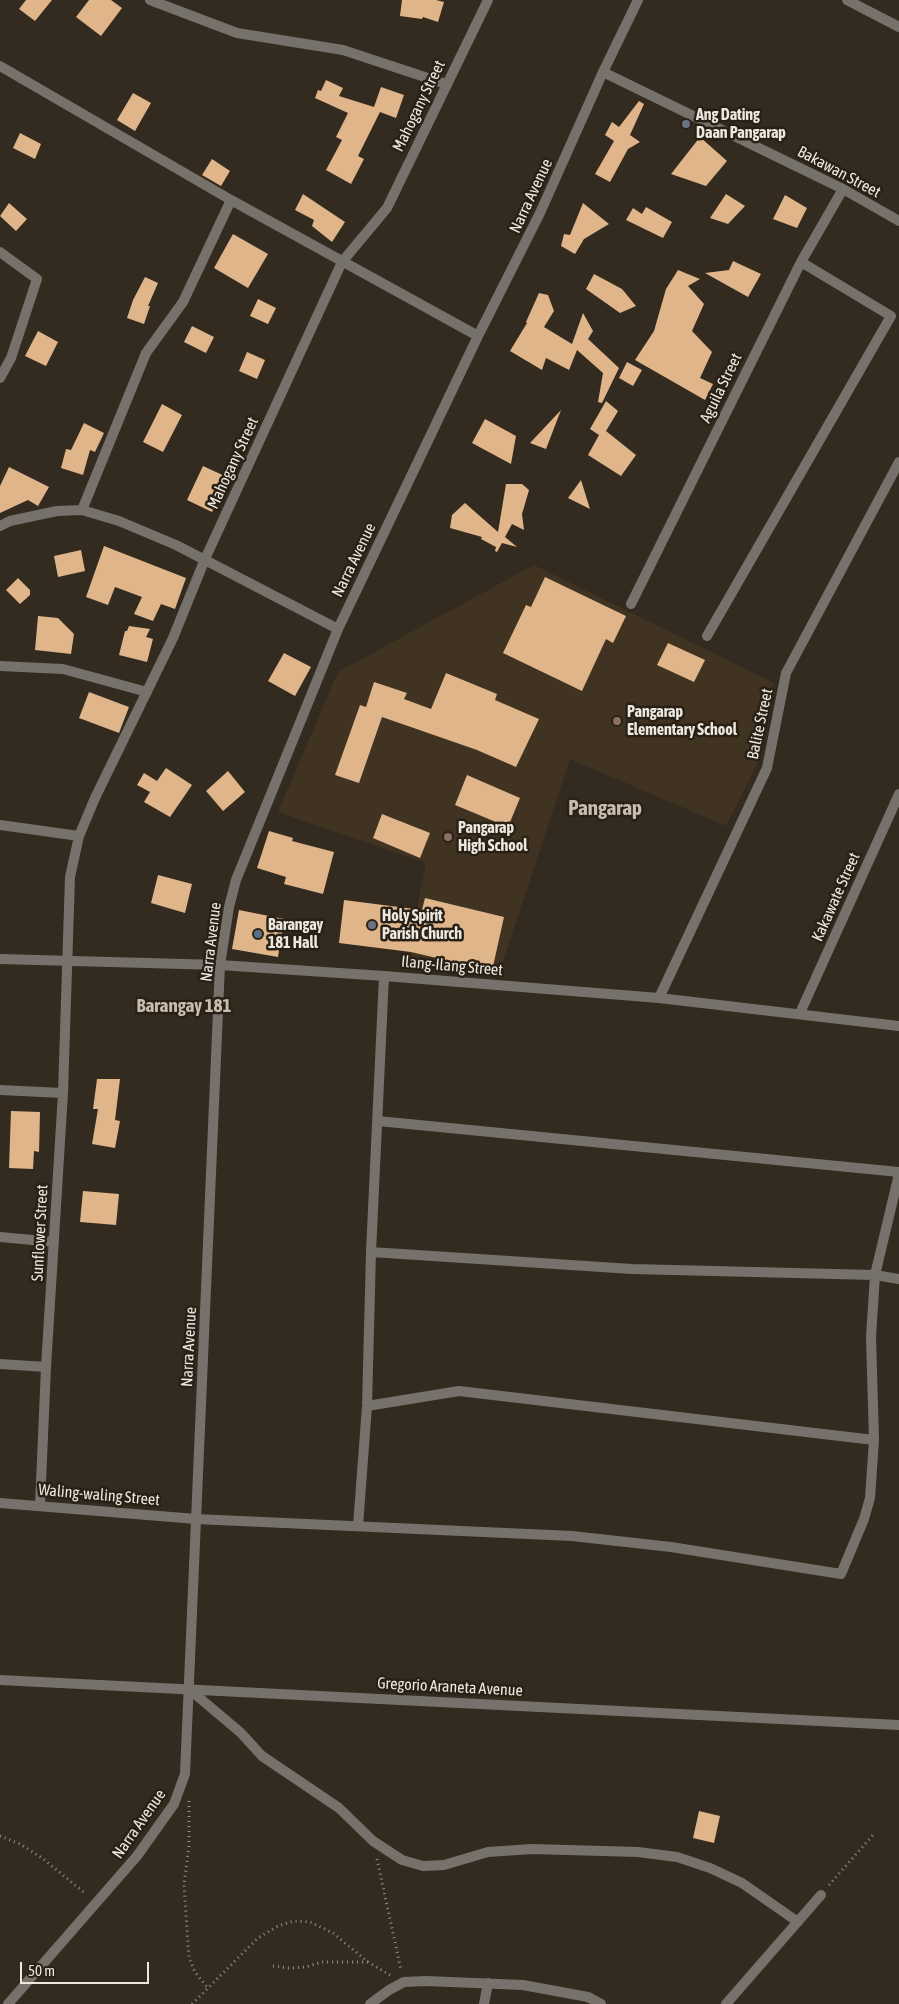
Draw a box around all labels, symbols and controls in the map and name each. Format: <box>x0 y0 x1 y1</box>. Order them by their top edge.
street label: Mahogany Street <box>389 57 449 155</box>
place label: Ang Dating Daan Pangarap <box>696 105 786 143</box>
marker: Ang Dating Daan Pangarap <box>680 118 692 130</box>
street label: Bakawan Street <box>794 142 884 202</box>
street label: Narra Avenue <box>505 156 557 236</box>
street label: Aguila Street <box>696 350 746 426</box>
street label: Mahogany Street <box>203 414 263 512</box>
street label: Narra Avenue <box>328 520 380 600</box>
street label: Balite Street <box>743 687 777 761</box>
place label: Pangarap Elementary School <box>627 702 737 740</box>
marker: Pangarap Elementary School <box>611 715 623 727</box>
district label: Pangarap <box>568 795 642 821</box>
place label: Pangarap High School <box>458 818 527 856</box>
marker: Pangarap High School <box>442 831 454 843</box>
street label: Kakawate Street <box>808 850 864 944</box>
street label: Narra Avenue <box>197 901 225 983</box>
place label: Holy Spirit Parish Church <box>382 906 462 944</box>
place label: Barangay 181 Hall <box>268 915 323 953</box>
marker: Holy Spirit Parish Church <box>366 919 378 931</box>
marker: Barangay 181 Hall <box>252 928 264 940</box>
street label: Ilang-Ilang Street <box>400 952 504 980</box>
district label: Barangay 181 <box>137 995 231 1017</box>
street label: Sunflower Street <box>28 1184 52 1282</box>
street label: Narra Avenue <box>177 1307 201 1387</box>
street label: Waling-waling Street <box>37 1480 161 1510</box>
street label: Gregorio Araneta Avenue <box>377 1674 523 1700</box>
street label: Narra Avenue <box>108 1786 170 1862</box>
scale bar <box>22 1952 151 1984</box>
text: 50 m <box>28 1962 55 1979</box>

